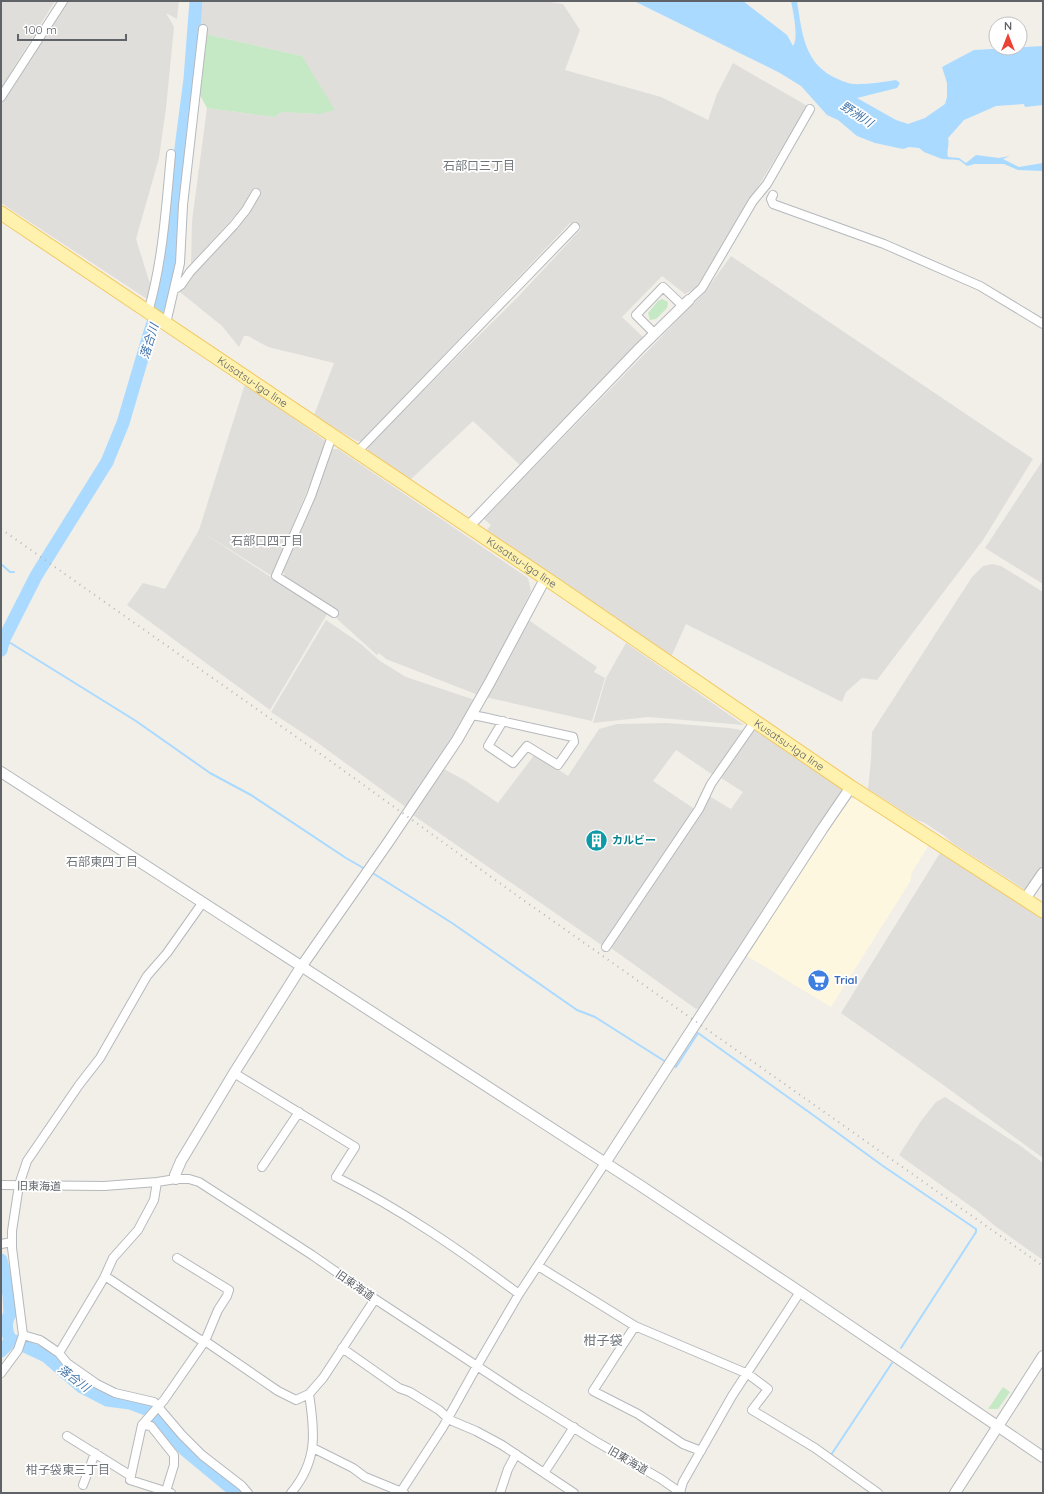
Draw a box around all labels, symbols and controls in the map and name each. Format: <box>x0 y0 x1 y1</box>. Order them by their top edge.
scale bar <box>18 16 126 42</box>
north arrow <box>988 16 1028 56</box>
text: N <box>1004 19 1012 33</box>
text: 100 m <box>24 22 57 37</box>
water label: 野洲川 <box>838 98 878 131</box>
district label: 石部口三丁目 <box>443 158 515 173</box>
water label: 落合川 <box>137 320 162 360</box>
street label: Kusatsu-Iga line <box>215 353 291 410</box>
district label: 石部口四丁目 <box>231 533 303 548</box>
street label: Kusatsu-Iga line <box>484 534 560 591</box>
street label: Kusatsu-Iga line <box>752 716 827 774</box>
building icon: カルビー <box>584 827 610 853</box>
place label: カルビー <box>612 833 656 847</box>
district label: 石部東四丁目 <box>66 854 138 869</box>
supermarket icon: Trial <box>805 967 831 993</box>
place label: Trial <box>834 973 858 987</box>
street label: 旧東海道 <box>17 1179 61 1193</box>
street label: 旧東海道 <box>333 1267 377 1303</box>
district label: 柑子袋 <box>583 1332 623 1348</box>
water label: 落合川 <box>55 1361 94 1396</box>
street label: 旧東海道 <box>605 1443 651 1477</box>
district label: 柑子袋東三丁目 <box>26 1462 110 1477</box>

